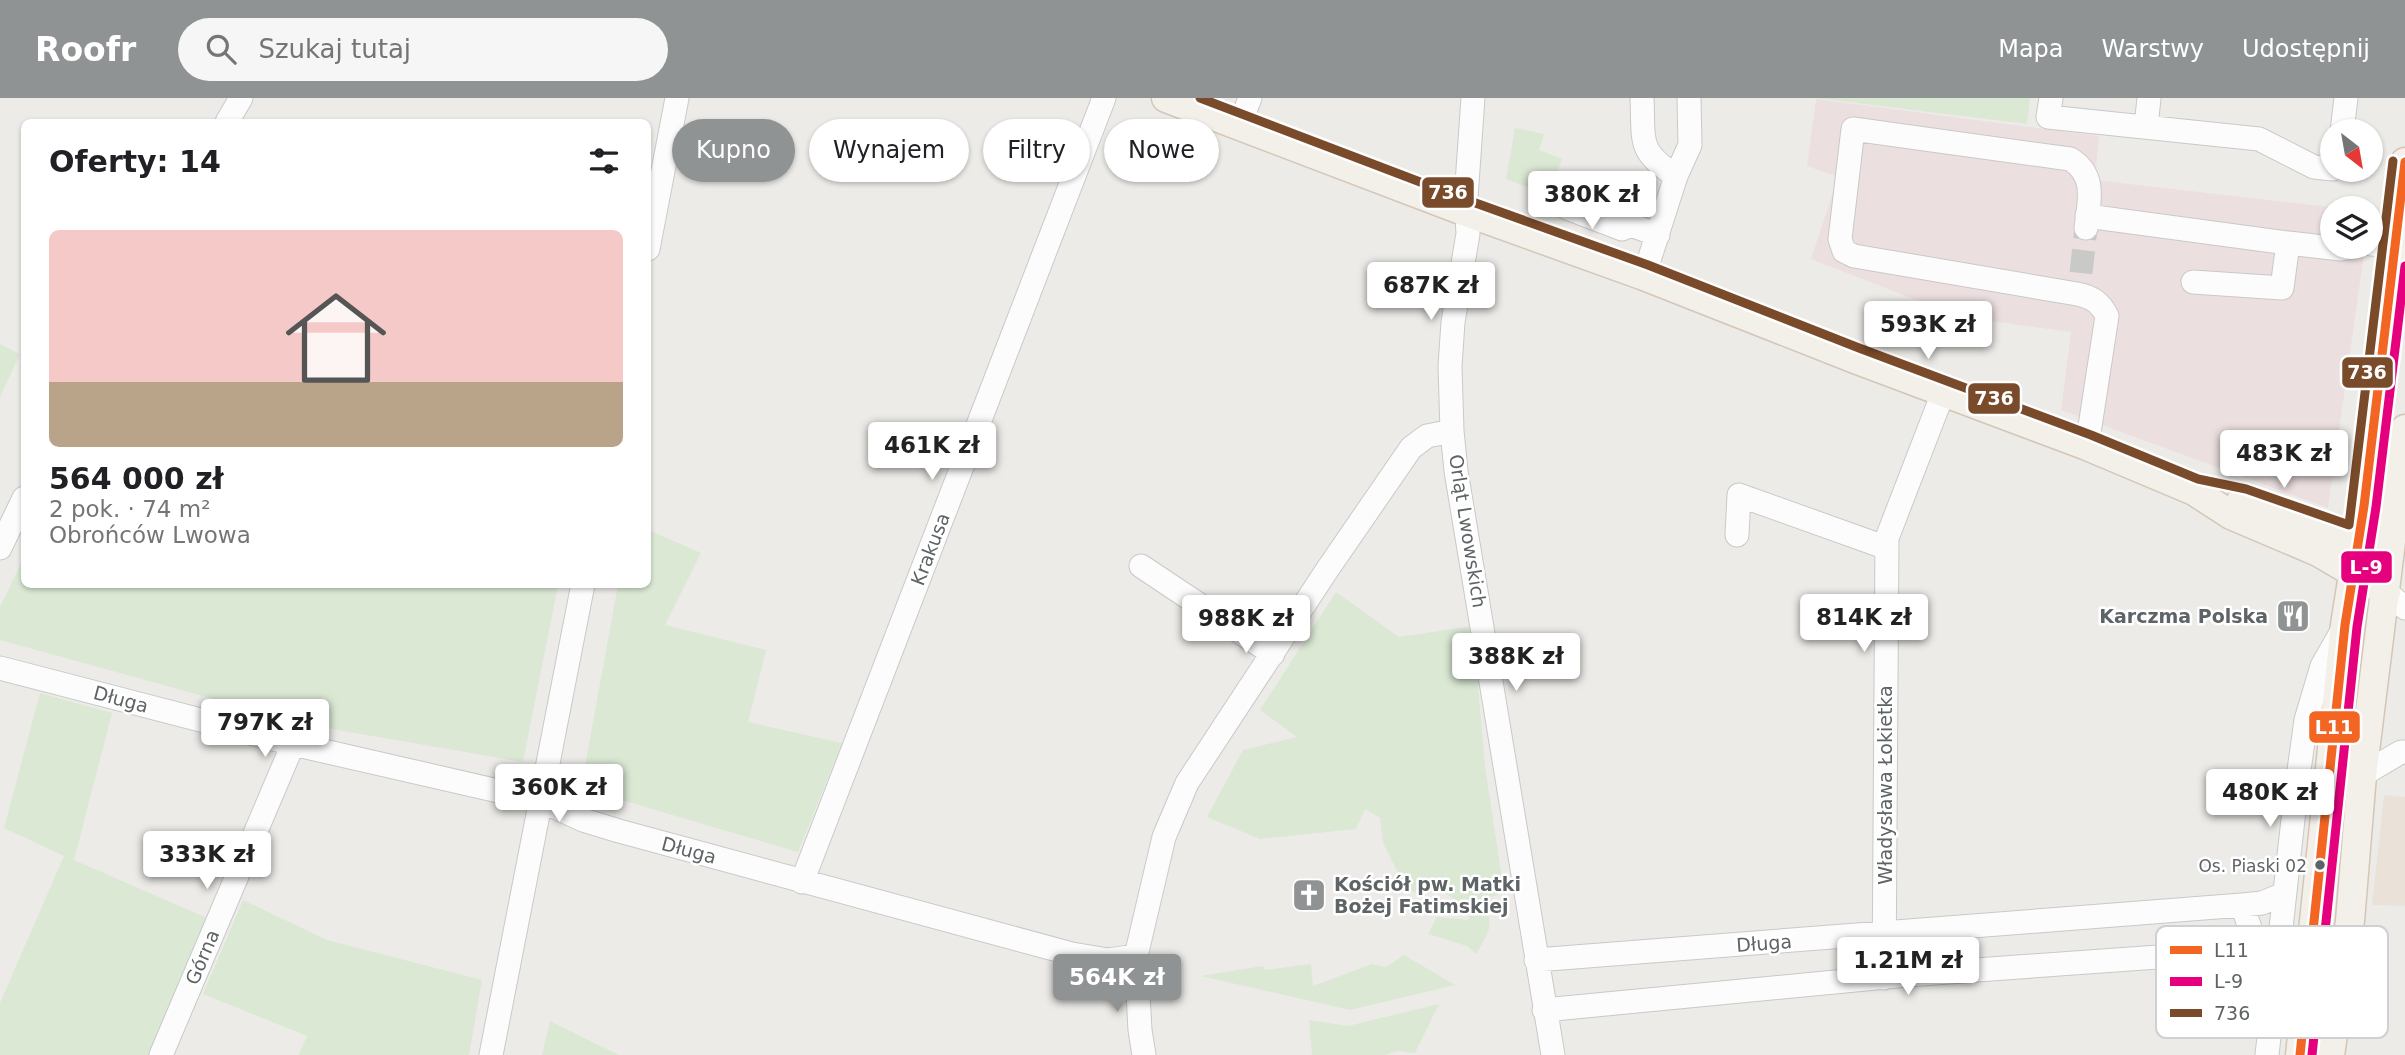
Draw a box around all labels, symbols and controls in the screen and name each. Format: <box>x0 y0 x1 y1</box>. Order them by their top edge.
search box <box>178 18 668 81</box>
text: Roofr <box>35 30 136 69</box>
icon: search <box>202 30 240 68</box>
text: Szukaj tutaj <box>258 34 411 64</box>
text: Mapa <box>1998 35 2064 63</box>
text: Warstwy <box>2102 35 2204 63</box>
text: Udostępnij <box>2242 35 2370 63</box>
chip: Kupno <box>672 119 795 182</box>
chip: Wynajem <box>809 119 969 182</box>
chip: Filtry <box>983 119 1090 182</box>
chip: Nowe <box>1104 119 1219 182</box>
north arrow <box>2320 119 2384 182</box>
map controls <box>2320 119 2383 259</box>
icon: filters <box>585 142 623 180</box>
text: Oferty: 14 <box>49 144 221 179</box>
pin: 380K zł <box>1527 172 1657 231</box>
line badge: 736 <box>1421 176 1475 209</box>
text: 736 <box>1428 181 1468 203</box>
text: 380K zł <box>1544 181 1640 207</box>
button: layers <box>2320 196 2383 259</box>
pin: 687K zł <box>1366 262 1496 322</box>
text: 687K zł <box>1383 272 1479 298</box>
icon: home <box>273 275 399 401</box>
pin: 593K zł <box>1863 302 1993 361</box>
text: 593K zł <box>1880 311 1976 337</box>
line badge: 736 <box>2341 356 2394 389</box>
text: 736 <box>2347 361 2387 383</box>
line badge: 736 <box>1967 382 2021 415</box>
text: 736 <box>1974 387 2014 409</box>
pin: 461K zł <box>867 422 997 482</box>
pin: 483K zł <box>2219 430 2349 490</box>
text: 461K zł <box>884 432 980 458</box>
text: 483K zł <box>2236 440 2332 466</box>
street label: Orląt Lwowskich <box>1445 453 1491 609</box>
text: 564 000 zł <box>49 461 224 496</box>
text: 2 pok. · 74 m² <box>49 496 210 522</box>
street label: Krakusa <box>906 510 954 588</box>
text: Obrońców Lwowa <box>49 522 251 548</box>
line badge: L-9 <box>2340 550 2393 584</box>
text: L-9 <box>2349 556 2383 578</box>
pin: 814K zł <box>1799 594 1929 654</box>
pin: 988K zł <box>1181 596 1311 655</box>
restaurant icon: Karczma Polska <box>2274 597 2312 635</box>
text: 814K zł <box>1816 604 1912 630</box>
text: 988K zł <box>1198 605 1294 631</box>
place label: Karczma Polska <box>2099 605 2268 627</box>
pin: 388K zł <box>1451 634 1581 693</box>
text: 388K zł <box>1468 643 1564 669</box>
street label: Długa <box>91 681 151 717</box>
street label: Władysława Łokietka <box>1874 685 1896 885</box>
pin: 797K zł <box>200 700 330 759</box>
text: 797K zł <box>217 709 313 735</box>
line badge: L11 <box>2308 710 2361 744</box>
text: L11 <box>2315 716 2353 738</box>
pin: 360K zł <box>494 764 624 824</box>
pin: 480K zł <box>2205 770 2335 829</box>
text: 360K zł <box>511 774 607 800</box>
text: 480K zł <box>2222 779 2318 805</box>
pin: 333K zł <box>142 832 272 891</box>
street label: Długa <box>659 832 719 868</box>
text: 333K zł <box>159 841 255 867</box>
place label: Os. Piaski 02 <box>2198 856 2307 876</box>
marker: Os. Piaski 02 <box>2313 858 2327 872</box>
place label: Kościół pw. Matki Bożej Fatimskiej <box>1334 873 1521 917</box>
church icon: Kościół pw. Matki Bożej Fatimskiej <box>1290 876 1328 914</box>
street label: Górna <box>181 926 223 988</box>
legend <box>2156 926 2388 1038</box>
street label: Długa <box>1735 930 1793 956</box>
pin: 1.21M zł <box>1836 937 1980 997</box>
text: L11 <box>2214 939 2249 961</box>
text: 1.21M zł <box>1853 947 1963 973</box>
pin: 564K zł <box>1052 954 1182 1014</box>
text: 564K zł <box>1069 964 1165 990</box>
text: L-9 <box>2214 970 2243 992</box>
text: 736 <box>2214 1002 2250 1024</box>

